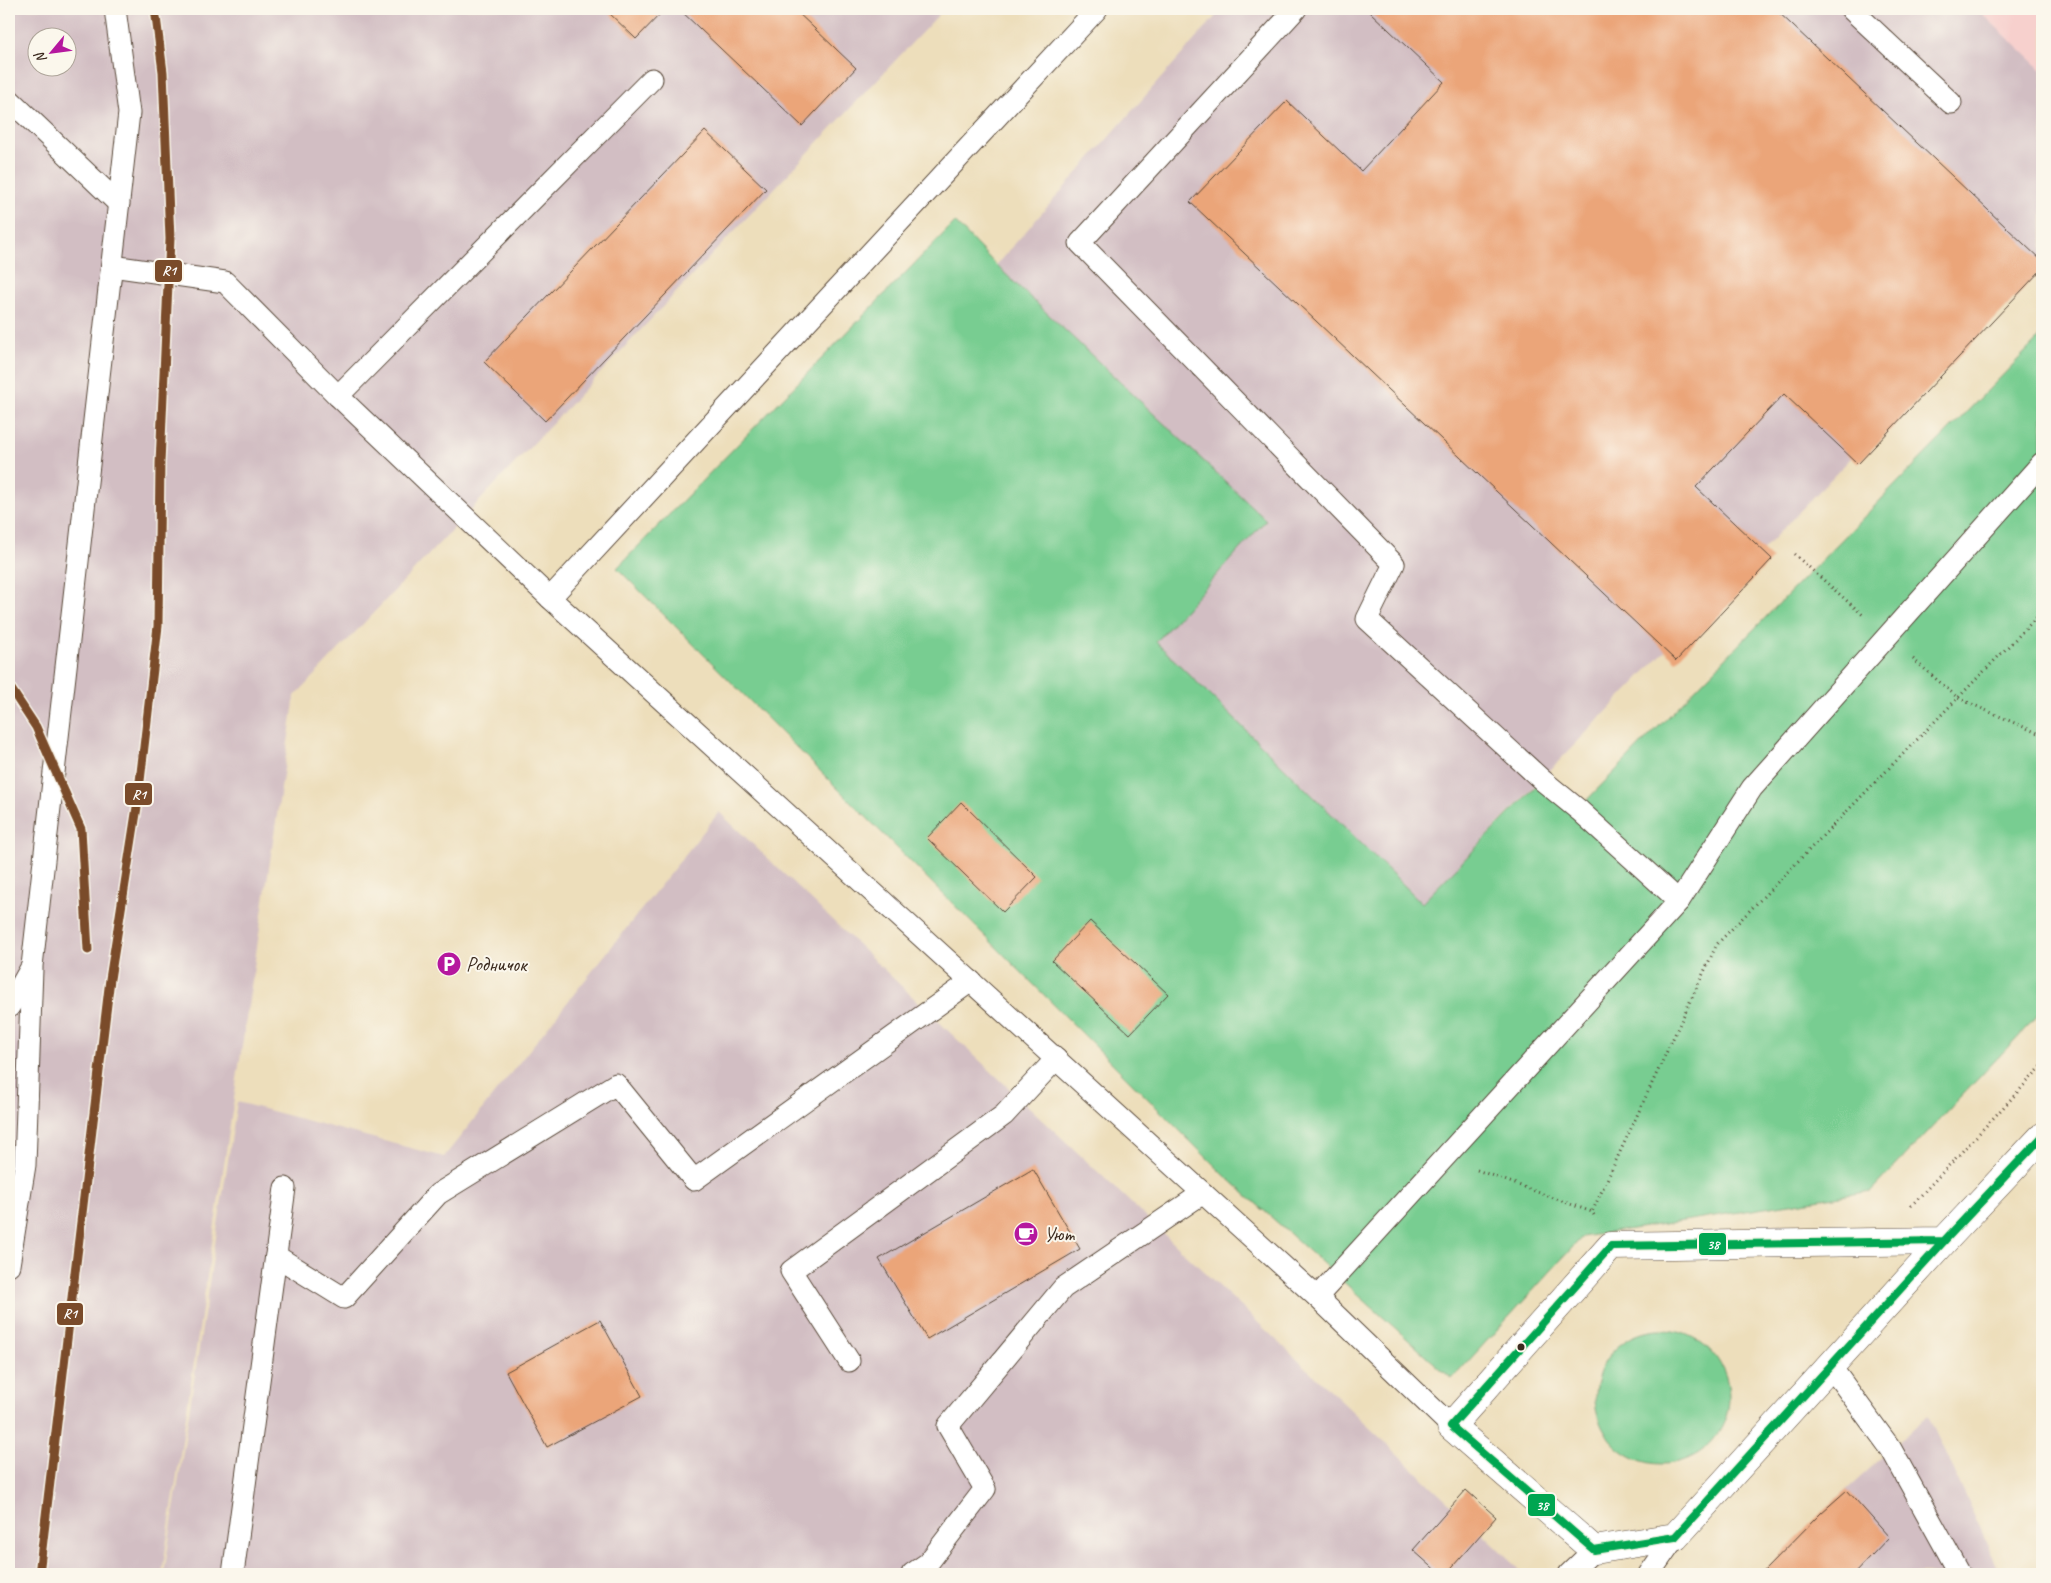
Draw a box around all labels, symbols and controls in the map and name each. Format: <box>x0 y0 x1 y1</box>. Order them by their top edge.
north arrow <box>28 28 78 78</box>
text: N <box>30 48 51 66</box>
line badge: R1 <box>154 259 183 283</box>
text: R1 <box>162 262 178 279</box>
line badge: R1 <box>124 782 153 806</box>
text: R1 <box>132 786 148 803</box>
parking icon: Родничок <box>436 951 462 977</box>
place label: Родничок <box>466 952 528 977</box>
cafe icon: Уют <box>1013 1221 1039 1247</box>
place label: Уют <box>1044 1222 1075 1247</box>
line badge: 38 <box>1698 1232 1727 1256</box>
text: 38 <box>1707 1236 1721 1253</box>
line badge: R1 <box>56 1302 84 1326</box>
text: R1 <box>63 1305 79 1322</box>
unlabelled marker <box>1516 1342 1526 1352</box>
line badge: 38 <box>1527 1493 1556 1517</box>
text: 38 <box>1536 1497 1550 1514</box>

